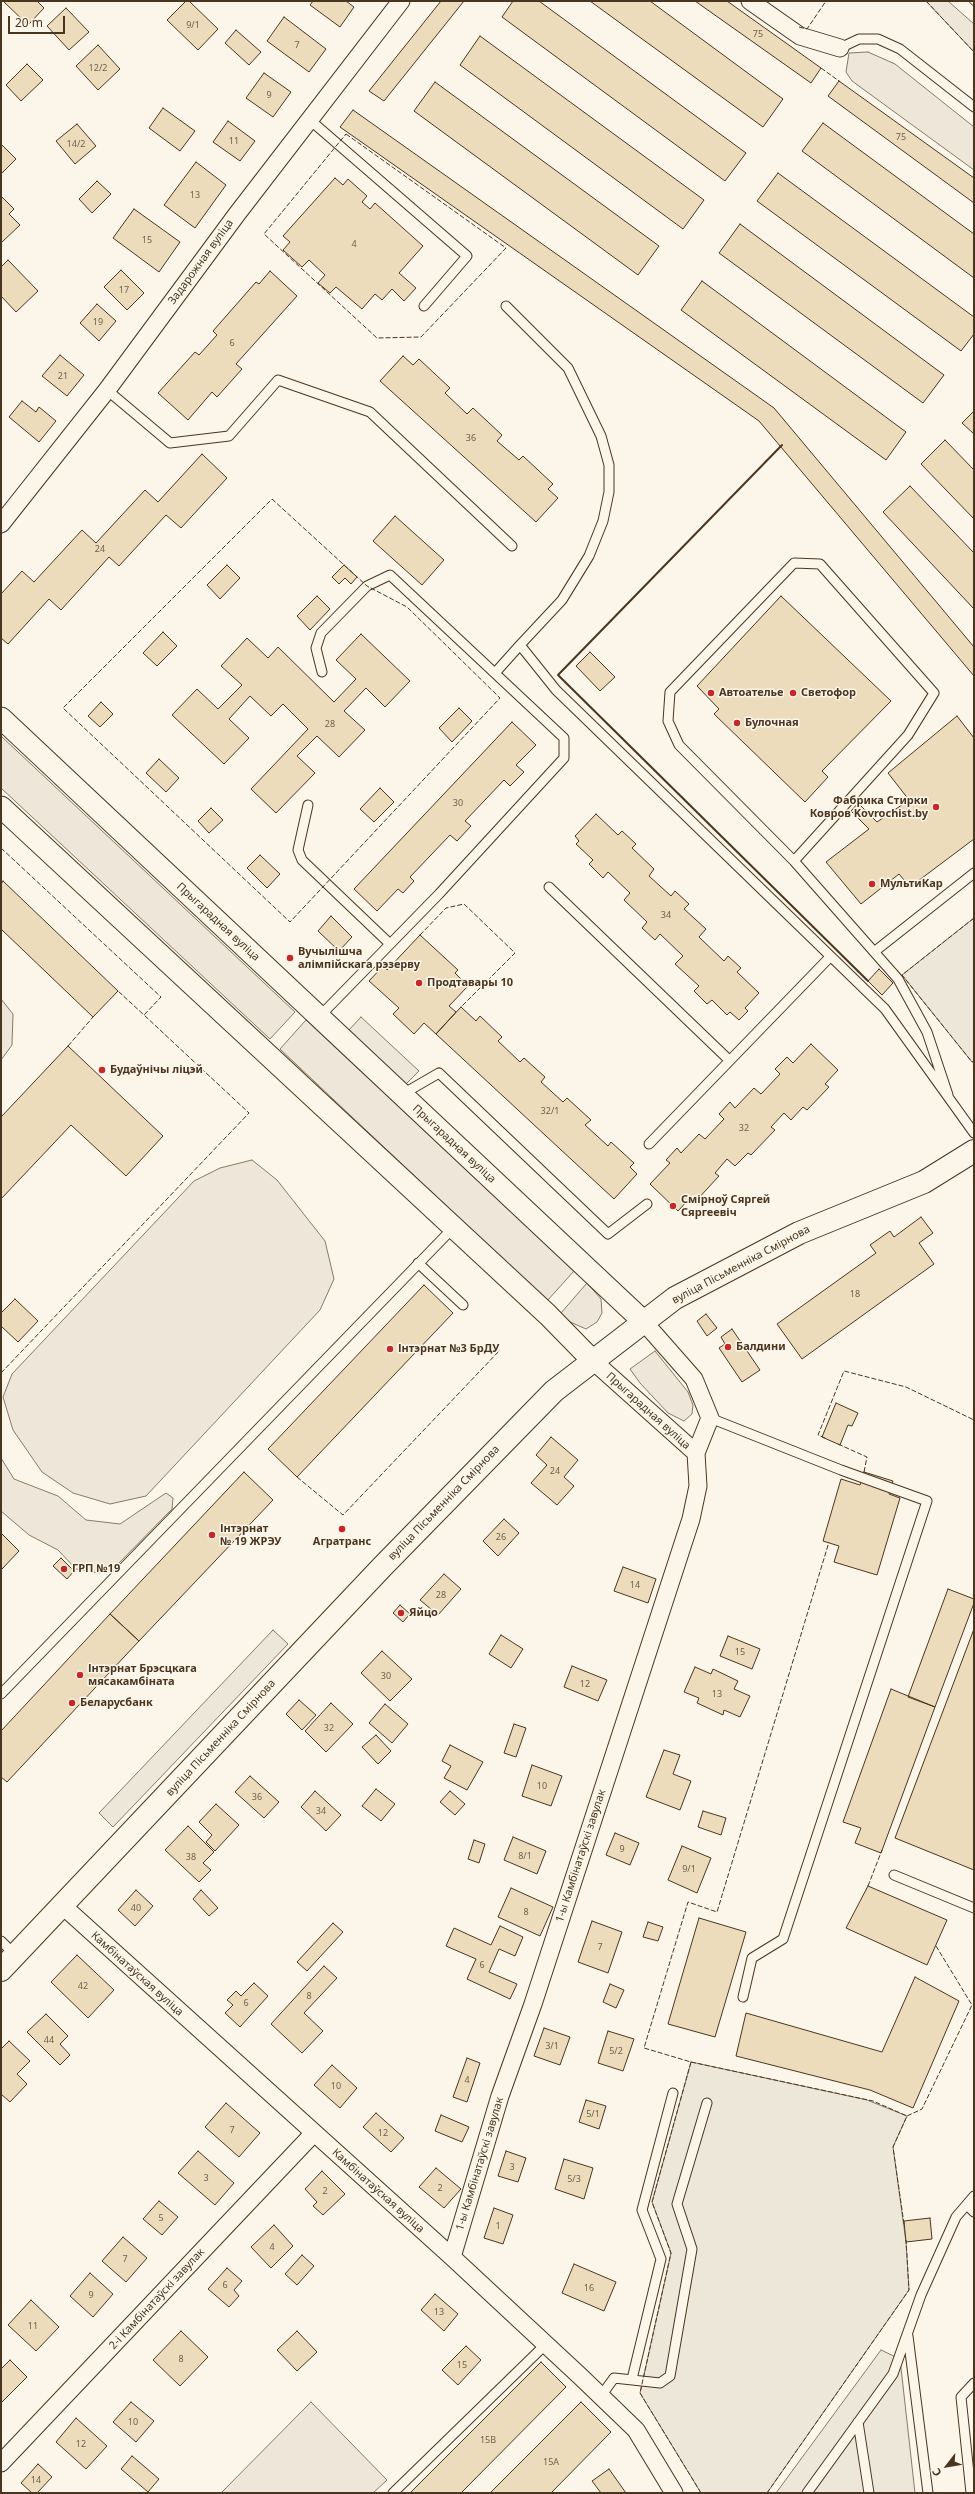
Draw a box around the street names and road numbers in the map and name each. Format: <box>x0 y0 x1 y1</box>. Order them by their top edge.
street label: Задарожная вуліца <box>166 217 236 307</box>
street label: Прыгарадная вуліца <box>174 880 262 964</box>
street label: Прыгарадная вуліца <box>410 1102 498 1186</box>
street label: вуліца Пісьменніка Смірнова <box>670 1223 812 1307</box>
street label: Прыгарадная вуліца <box>603 1370 693 1452</box>
street label: вуліца Пісьменніка Смірнова <box>386 1443 502 1563</box>
street label: вуліца Пісьменніка Смірнова <box>163 1677 279 1799</box>
street label: 1-ы Камбінатаўскі завулак <box>553 1788 609 1924</box>
street label: Камбінатаўская вуліца <box>88 1929 186 2019</box>
street label: 1-ы Камбінатаўскі завулак <box>453 2096 507 2232</box>
street label: Камбінатаўская вуліца <box>329 2146 427 2236</box>
street label: 2-і Камбінатаўскі завулак <box>107 2246 207 2352</box>

